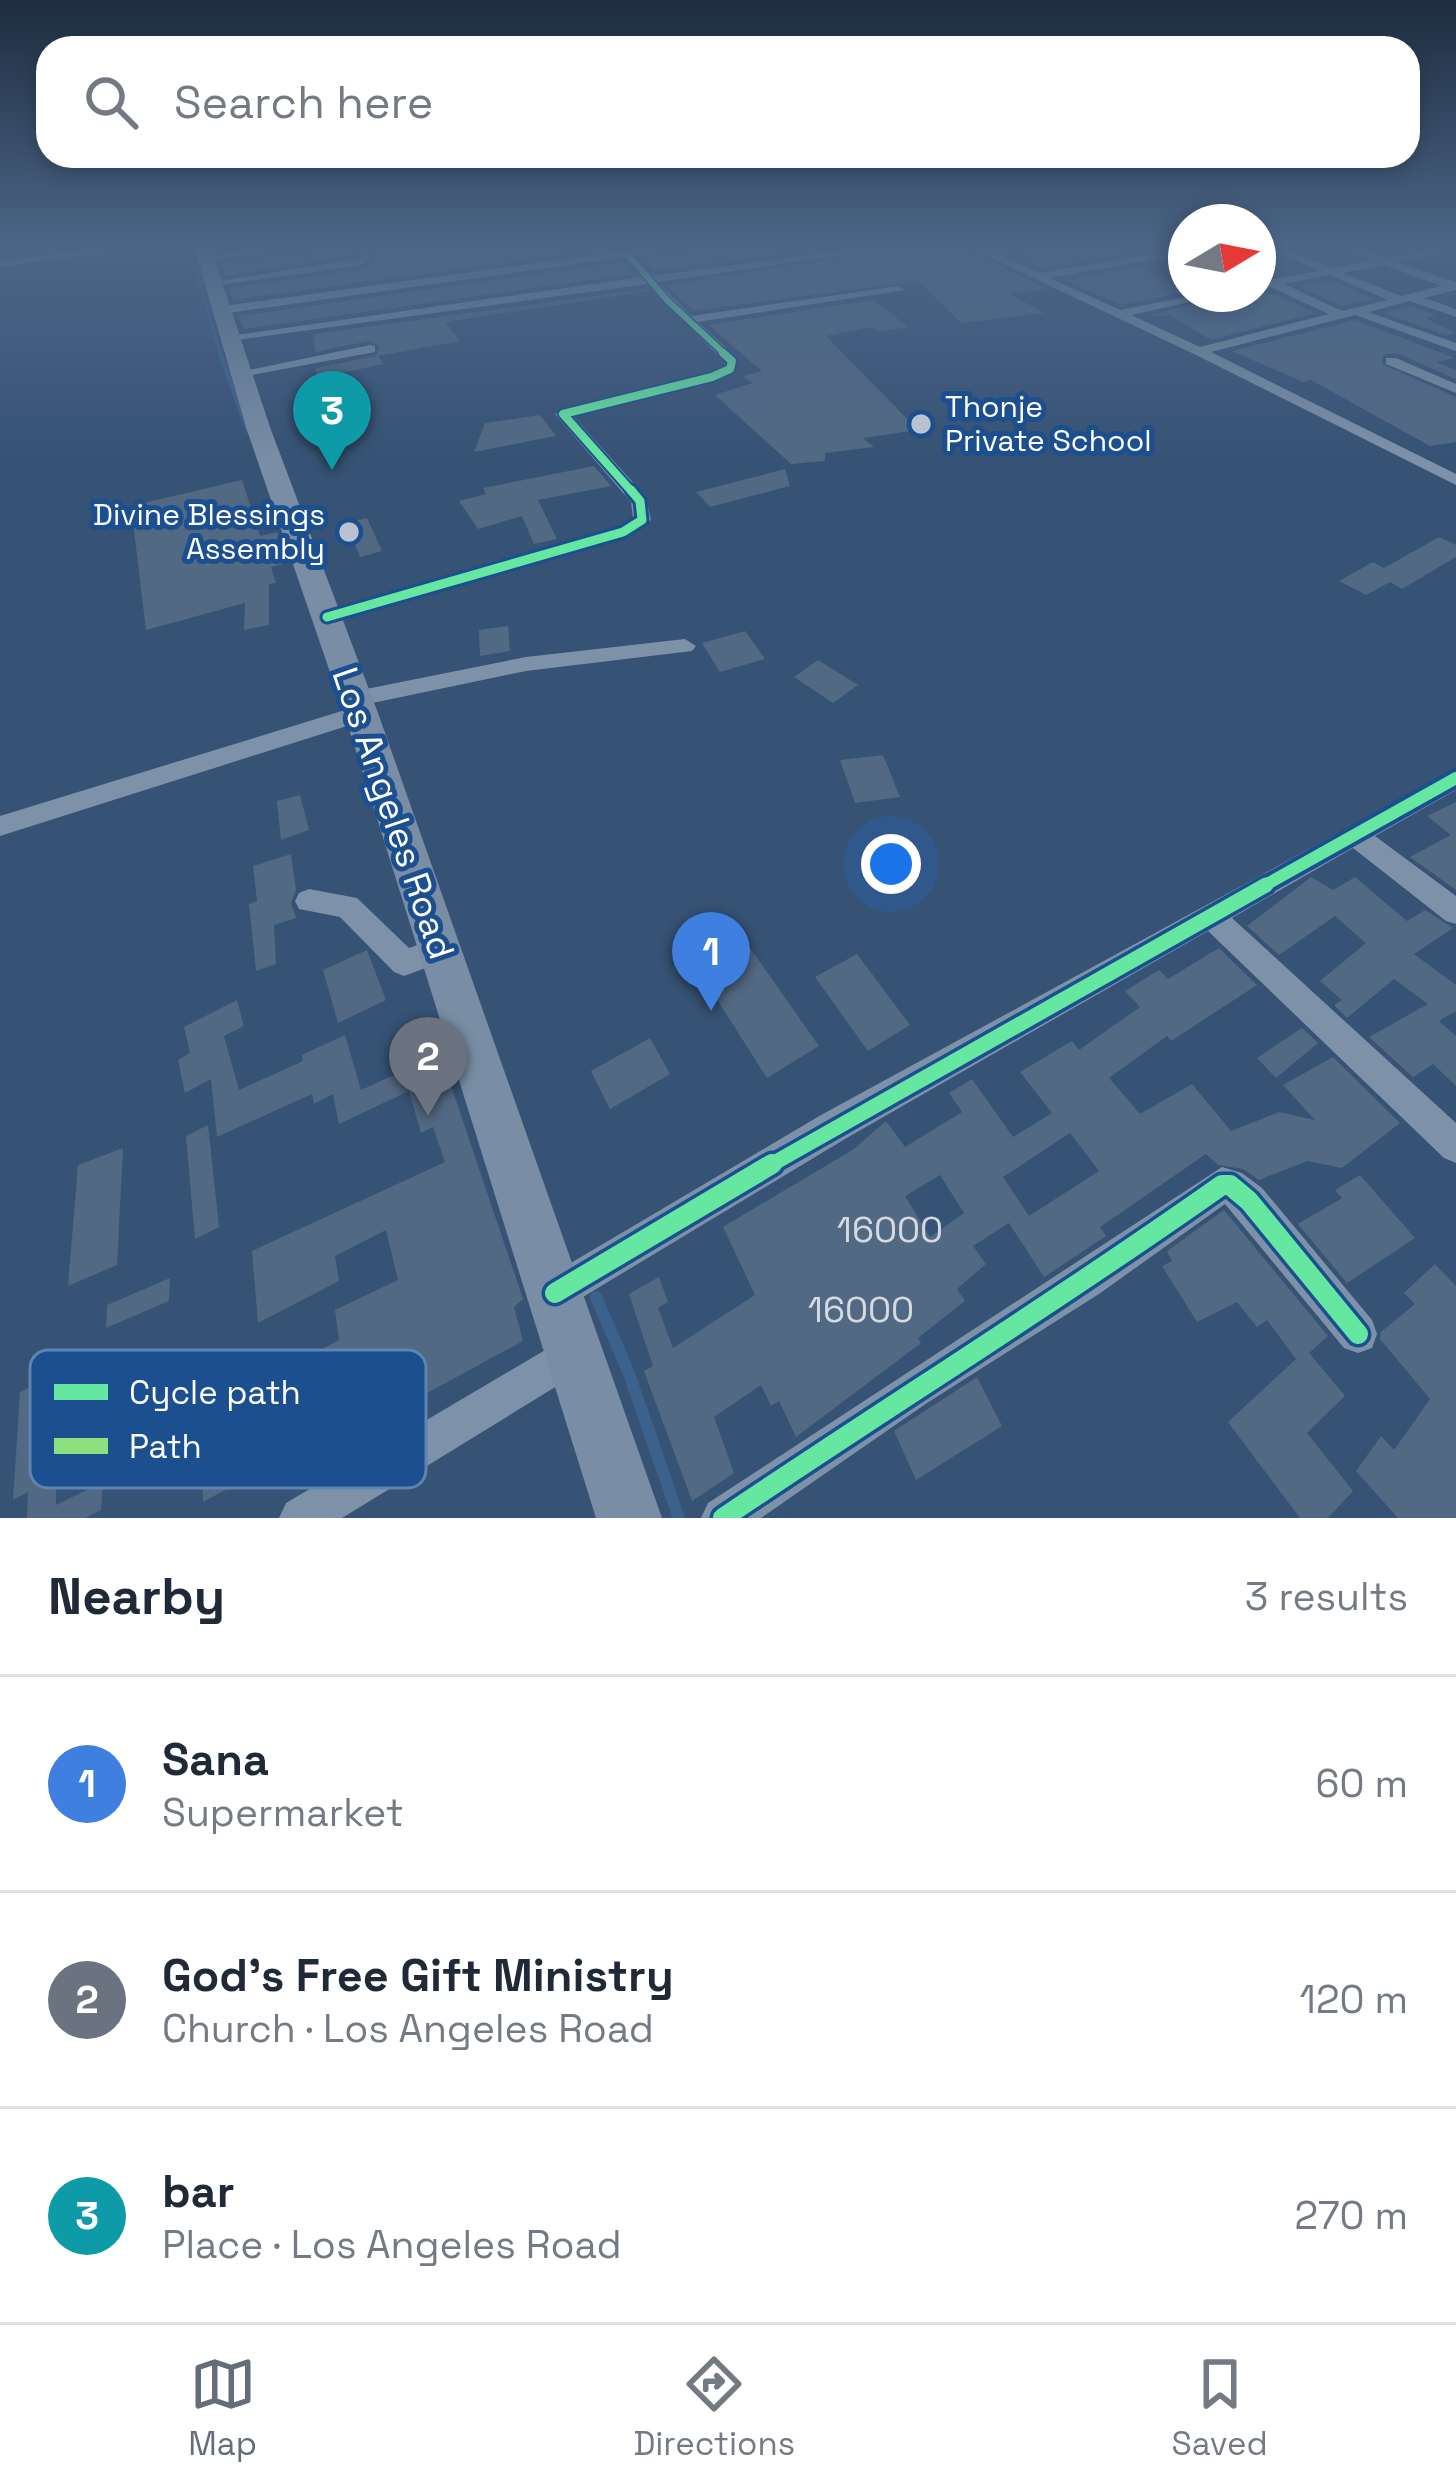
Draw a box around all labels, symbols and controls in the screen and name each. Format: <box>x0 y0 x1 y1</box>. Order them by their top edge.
search box <box>36 36 1420 168</box>
icon: search <box>78 69 144 135</box>
text: Search here <box>174 74 433 131</box>
north arrow <box>1168 204 1276 312</box>
pin: 3 <box>293 371 371 470</box>
place label: Thonje Private School <box>945 387 1152 460</box>
marker: Thonje Private School <box>908 411 934 437</box>
place label: Divine Blessings Assembly <box>93 495 325 568</box>
marker: Divine Blessings Assembly <box>336 519 362 545</box>
street label: Los Angeles Road <box>322 661 465 965</box>
your location <box>861 834 921 894</box>
pin: 1 <box>672 912 750 1011</box>
pin: 2 <box>389 1017 467 1116</box>
house number: 16000 <box>837 1207 943 1253</box>
house number: 16000 <box>808 1287 914 1333</box>
legend <box>30 1350 426 1488</box>
text: Cycle path <box>129 1372 301 1414</box>
text: Path <box>129 1426 202 1468</box>
text: Nearby <box>48 1564 225 1629</box>
text: 3 results <box>1245 1572 1408 1621</box>
text: Sana <box>162 1731 269 1788</box>
text: 1 <box>78 1759 96 1808</box>
text: 60 m <box>1316 1759 1408 1808</box>
text: Supermarket <box>162 1788 404 1837</box>
text: God's Free Gift Ministry <box>162 1947 674 2004</box>
text: 2 <box>75 1975 99 2024</box>
text: 120 m <box>1300 1975 1408 2024</box>
text: Church · Los Angeles Road <box>162 2004 654 2053</box>
text: bar <box>162 2163 235 2220</box>
text: 3 <box>75 2191 99 2240</box>
text: 270 m <box>1295 2191 1408 2240</box>
text: Place · Los Angeles Road <box>162 2220 622 2269</box>
tab: Map <box>188 2351 257 2465</box>
tab: Directions <box>633 2351 795 2465</box>
tab: Saved <box>1172 2351 1268 2465</box>

